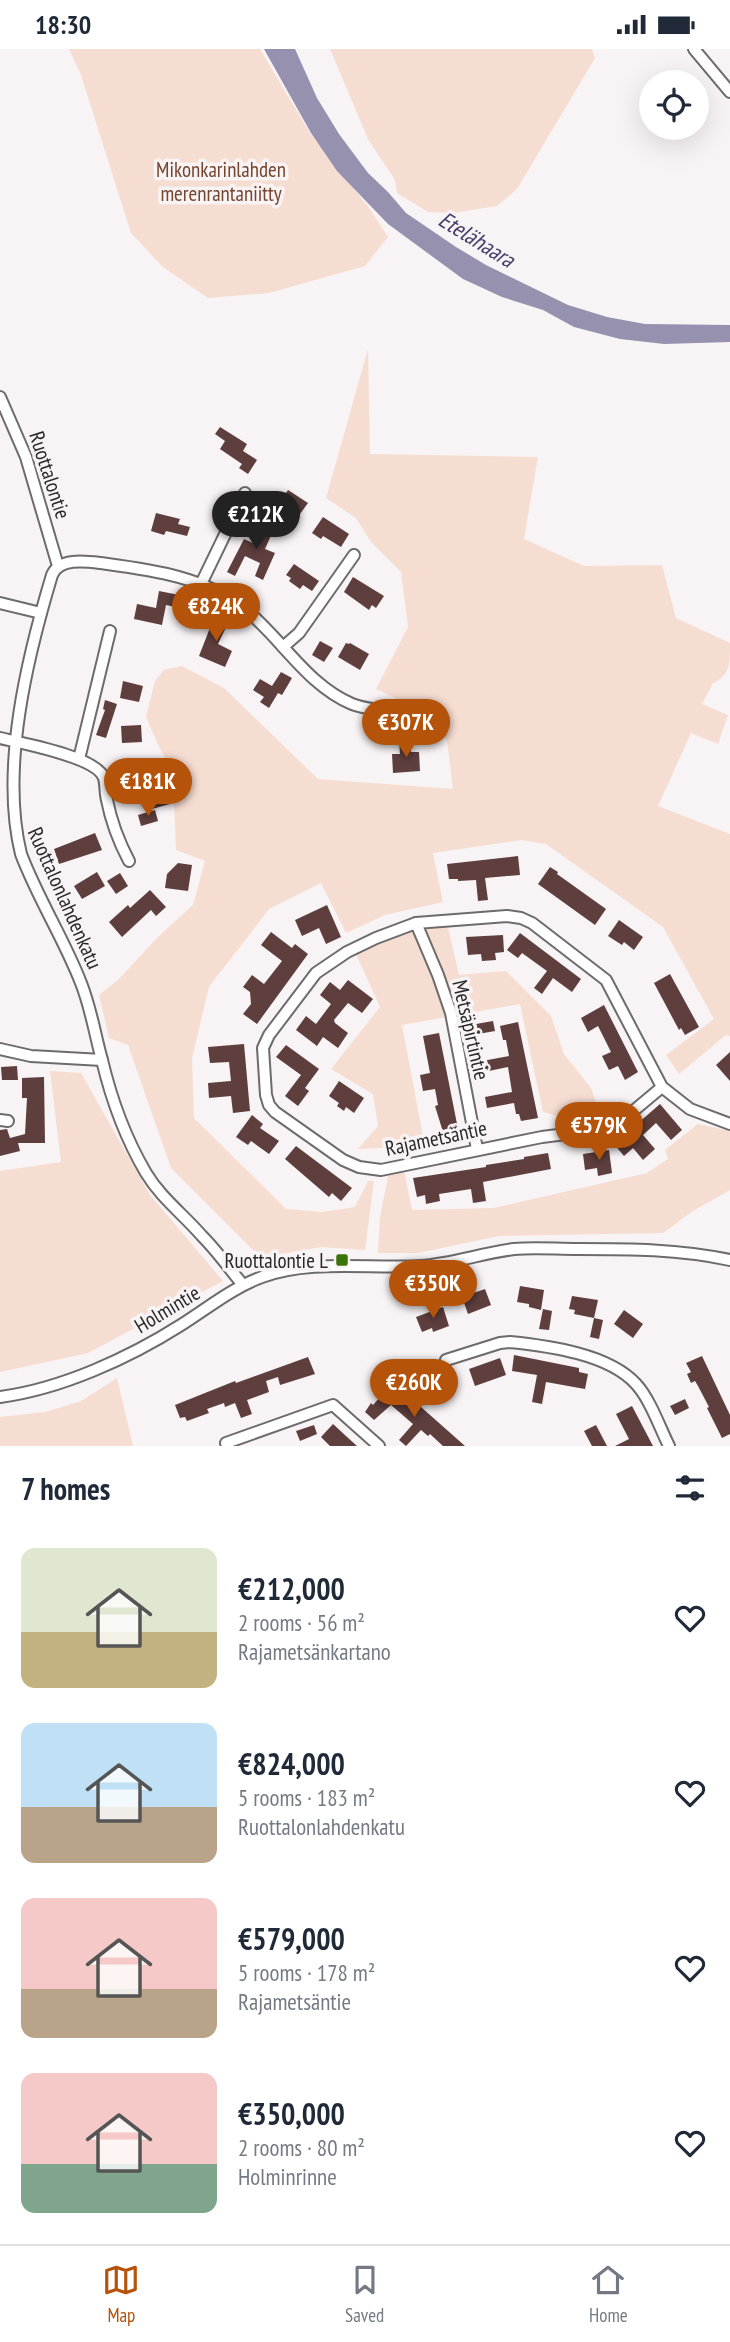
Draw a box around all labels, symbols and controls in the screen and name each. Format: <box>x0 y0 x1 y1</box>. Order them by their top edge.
text: 18:30 <box>35 8 91 41</box>
map controls <box>639 70 709 140</box>
button: locate <box>639 70 709 140</box>
park label: Mikonkarinlahden merenrantaniitty <box>156 156 286 207</box>
water label: Etelähaara <box>434 204 522 275</box>
street label: Ruottalontie <box>23 428 77 522</box>
pin: €212K <box>207 491 305 551</box>
text: €212K <box>228 499 284 528</box>
pin: €824K <box>167 583 265 643</box>
text: €824K <box>188 591 244 620</box>
pin: €307K <box>357 699 455 759</box>
text: €307K <box>378 707 434 736</box>
pin: €181K <box>99 759 197 818</box>
text: €181K <box>120 766 176 795</box>
street label: Ruottalonlahdenkatu <box>22 823 108 973</box>
street label: Metsäpirtintie <box>446 977 496 1083</box>
pin: €579K <box>550 1103 648 1162</box>
text: €579K <box>571 1110 627 1139</box>
street label: Rajametsäntie <box>383 1114 489 1162</box>
place label: Ruottalontie L <box>224 1247 328 1274</box>
marker: Ruottalontie L <box>334 1252 350 1268</box>
pin: €350K <box>384 1261 482 1320</box>
text: €350K <box>405 1268 461 1297</box>
street label: Holmintie <box>129 1279 205 1339</box>
pin: €260K <box>365 1359 463 1419</box>
text: €260K <box>386 1367 442 1396</box>
text: 7 homes <box>21 1469 110 1508</box>
icon: filters <box>671 1469 709 1507</box>
text: €212,000 <box>238 1569 345 1608</box>
icon: home <box>77 1576 161 1660</box>
icon: heart <box>671 1599 709 1637</box>
text: 2 rooms · 56 m² <box>238 1608 365 1637</box>
text: Rajametsänkartano <box>238 1637 391 1666</box>
text: €824,000 <box>238 1744 345 1783</box>
icon: home <box>77 1751 161 1835</box>
icon: heart <box>671 1774 709 1812</box>
text: 5 rooms · 183 m² <box>238 1783 375 1812</box>
text: Ruottalonlahdenkatu <box>238 1812 405 1841</box>
text: €579,000 <box>238 1919 345 1958</box>
icon: home <box>77 1926 161 2010</box>
icon: heart <box>671 1949 709 1987</box>
text: 5 rooms · 178 m² <box>238 1958 375 1987</box>
text: Rajametsäntie <box>238 1987 351 2016</box>
text: €350,000 <box>238 2094 345 2133</box>
icon: home <box>77 2101 161 2185</box>
icon: heart <box>671 2124 709 2162</box>
text: 2 rooms · 80 m² <box>238 2133 365 2162</box>
text: Holminrinne <box>238 2162 337 2191</box>
tab: Map <box>102 2261 140 2327</box>
tab: Saved <box>345 2261 384 2327</box>
tab: Home <box>589 2261 628 2327</box>

